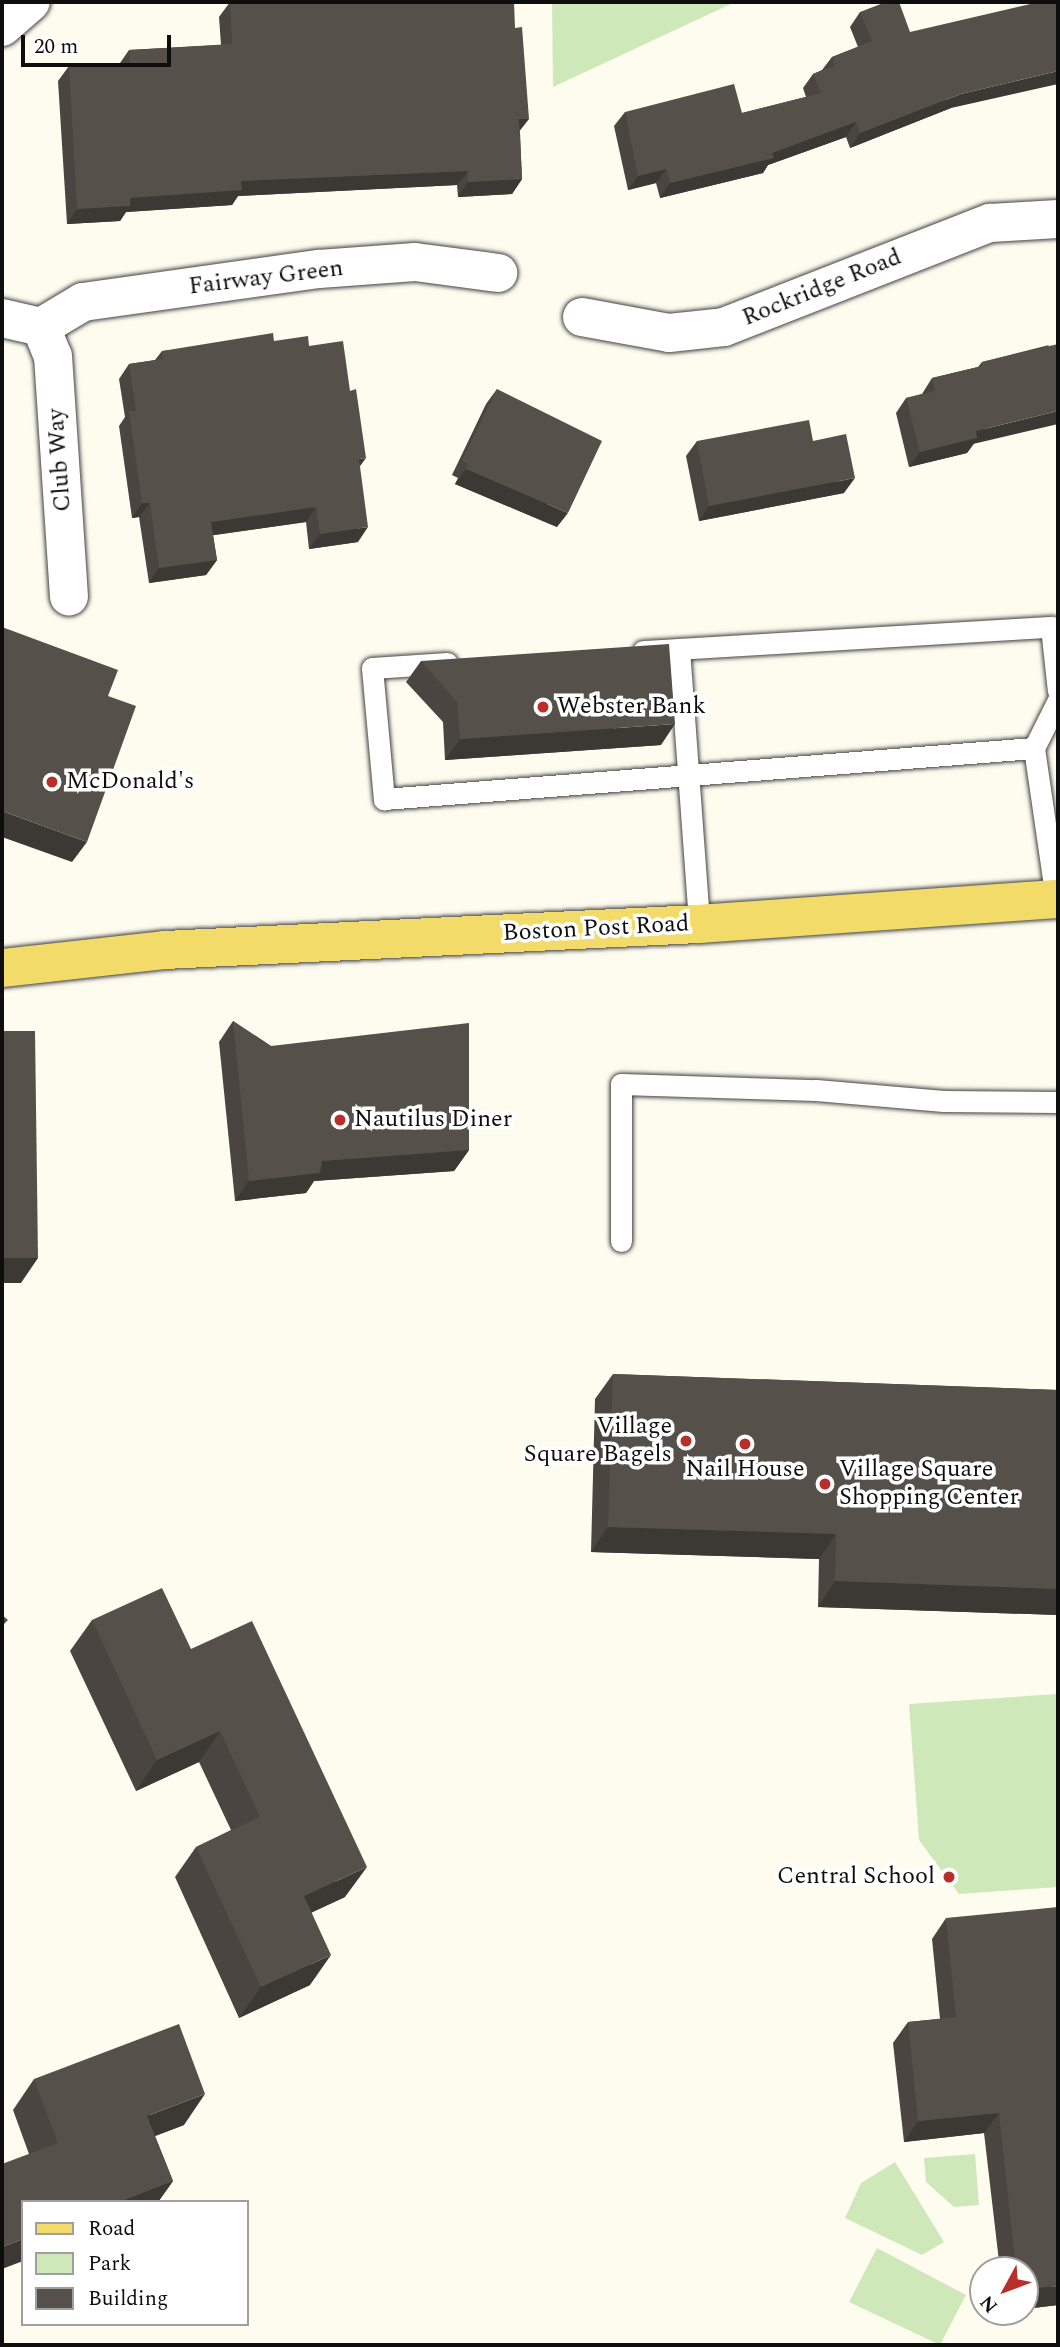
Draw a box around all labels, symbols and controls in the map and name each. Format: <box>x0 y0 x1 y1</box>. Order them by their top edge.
scale bar <box>24 21 175 65</box>
text: 20 m <box>34 31 78 63</box>
street label: Rockridge Road <box>738 243 906 333</box>
street label: Fairway Green <box>187 254 345 302</box>
street label: Club Way <box>42 407 78 513</box>
place label: Webster Bank <box>557 693 706 721</box>
marker: Webster Bank <box>535 699 551 715</box>
place label: McDonald's <box>66 768 194 796</box>
marker: McDonald's <box>44 774 60 790</box>
street label: Boston Post Road <box>502 910 690 948</box>
place label: Nautilus Diner <box>354 1106 512 1134</box>
marker: Nautilus Diner <box>332 1112 348 1128</box>
place label: Village Square Bagels <box>524 1413 672 1469</box>
marker: Village Square Bagels <box>678 1433 694 1449</box>
marker: Nail House <box>737 1436 753 1452</box>
place label: Nail House <box>685 1456 805 1484</box>
place label: Village Square Shopping Center <box>839 1456 1019 1512</box>
marker: Village Square Shopping Center <box>817 1476 833 1492</box>
place label: Central School <box>777 1863 935 1891</box>
marker: Central School <box>941 1869 957 1885</box>
legend <box>21 2200 248 2326</box>
text: Road <box>88 2213 135 2245</box>
text: Park <box>88 2248 131 2280</box>
north arrow <box>969 2256 1039 2326</box>
text: Building <box>88 2283 168 2315</box>
text: N <box>973 2288 1005 2319</box>

